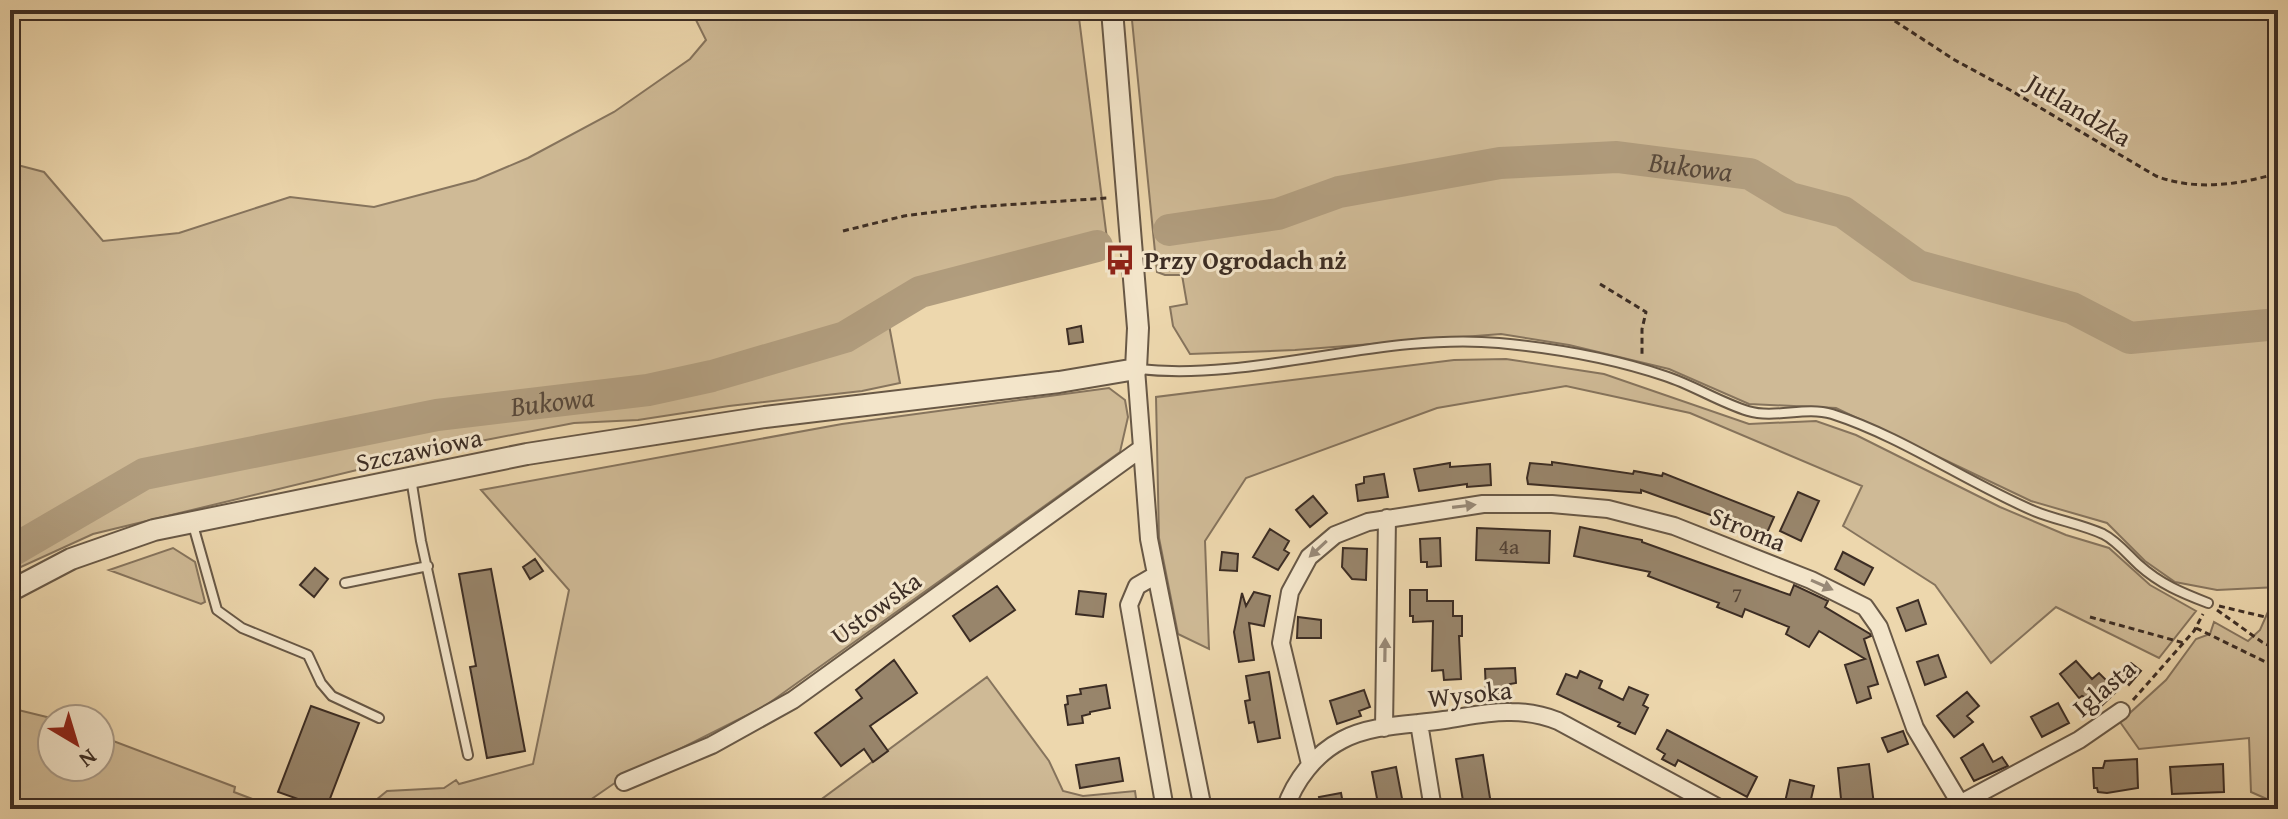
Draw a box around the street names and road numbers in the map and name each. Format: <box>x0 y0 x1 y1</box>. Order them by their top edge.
street label: Jutlandzka <box>2017 61 2140 157</box>
street label: Szczawiowa <box>352 417 486 482</box>
street label: Stroma <box>1704 496 1793 562</box>
street label: Ustowska <box>822 561 930 654</box>
street label: Iglasta <box>2063 649 2144 726</box>
street label: Wysoka <box>1426 670 1515 717</box>

